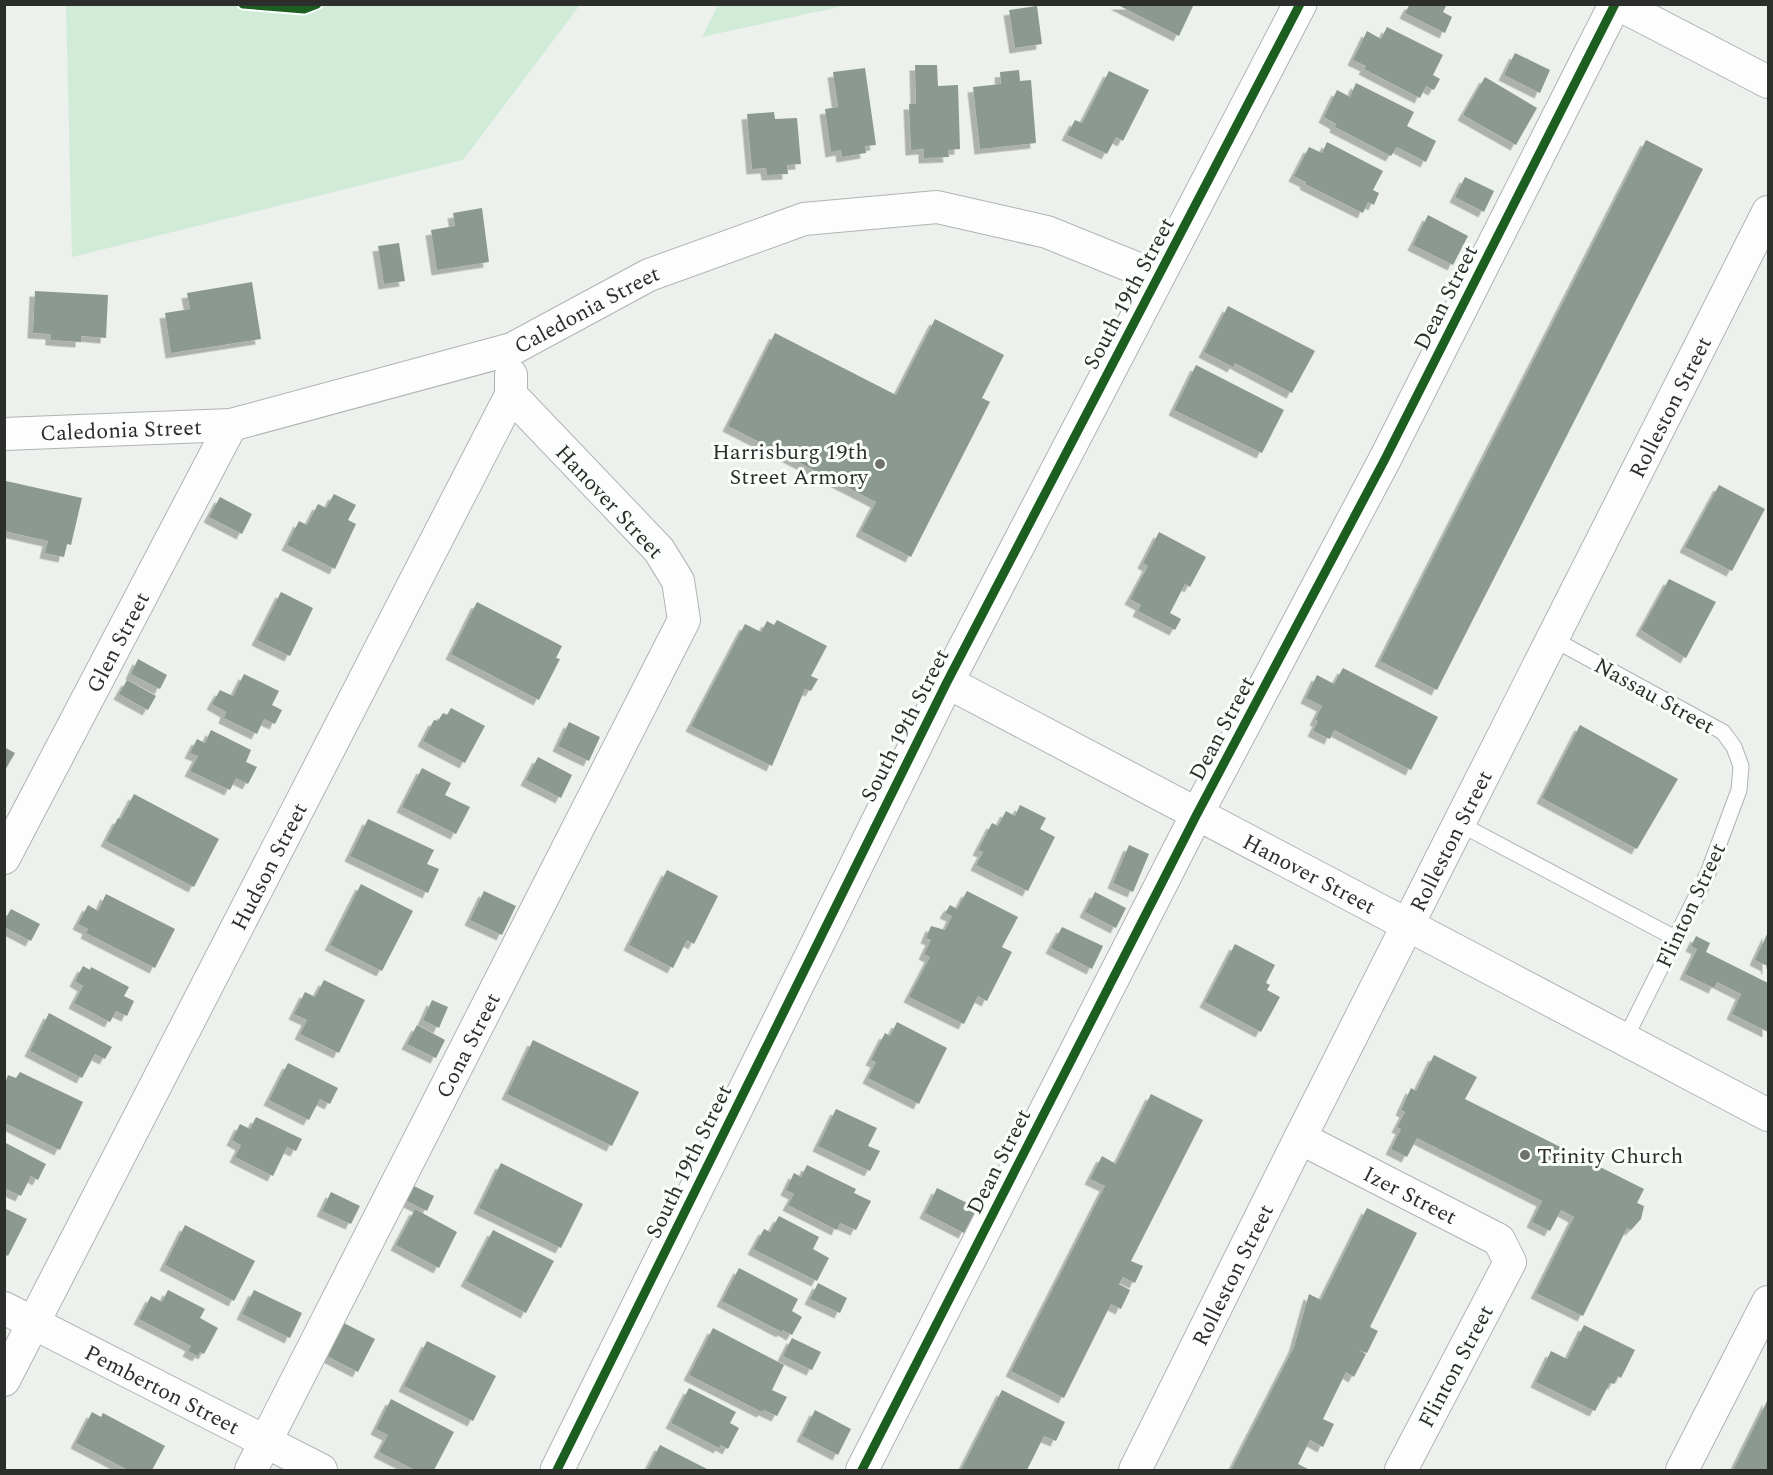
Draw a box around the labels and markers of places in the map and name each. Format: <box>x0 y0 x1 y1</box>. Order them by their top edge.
place label: Harrisburg 19th Street Armory <box>712 436 869 494</box>
marker: Harrisburg 19th Street Armory <box>873 457 887 471</box>
place label: Trinity Church <box>1537 1140 1683 1173</box>
marker: Trinity Church <box>1518 1148 1532 1162</box>

